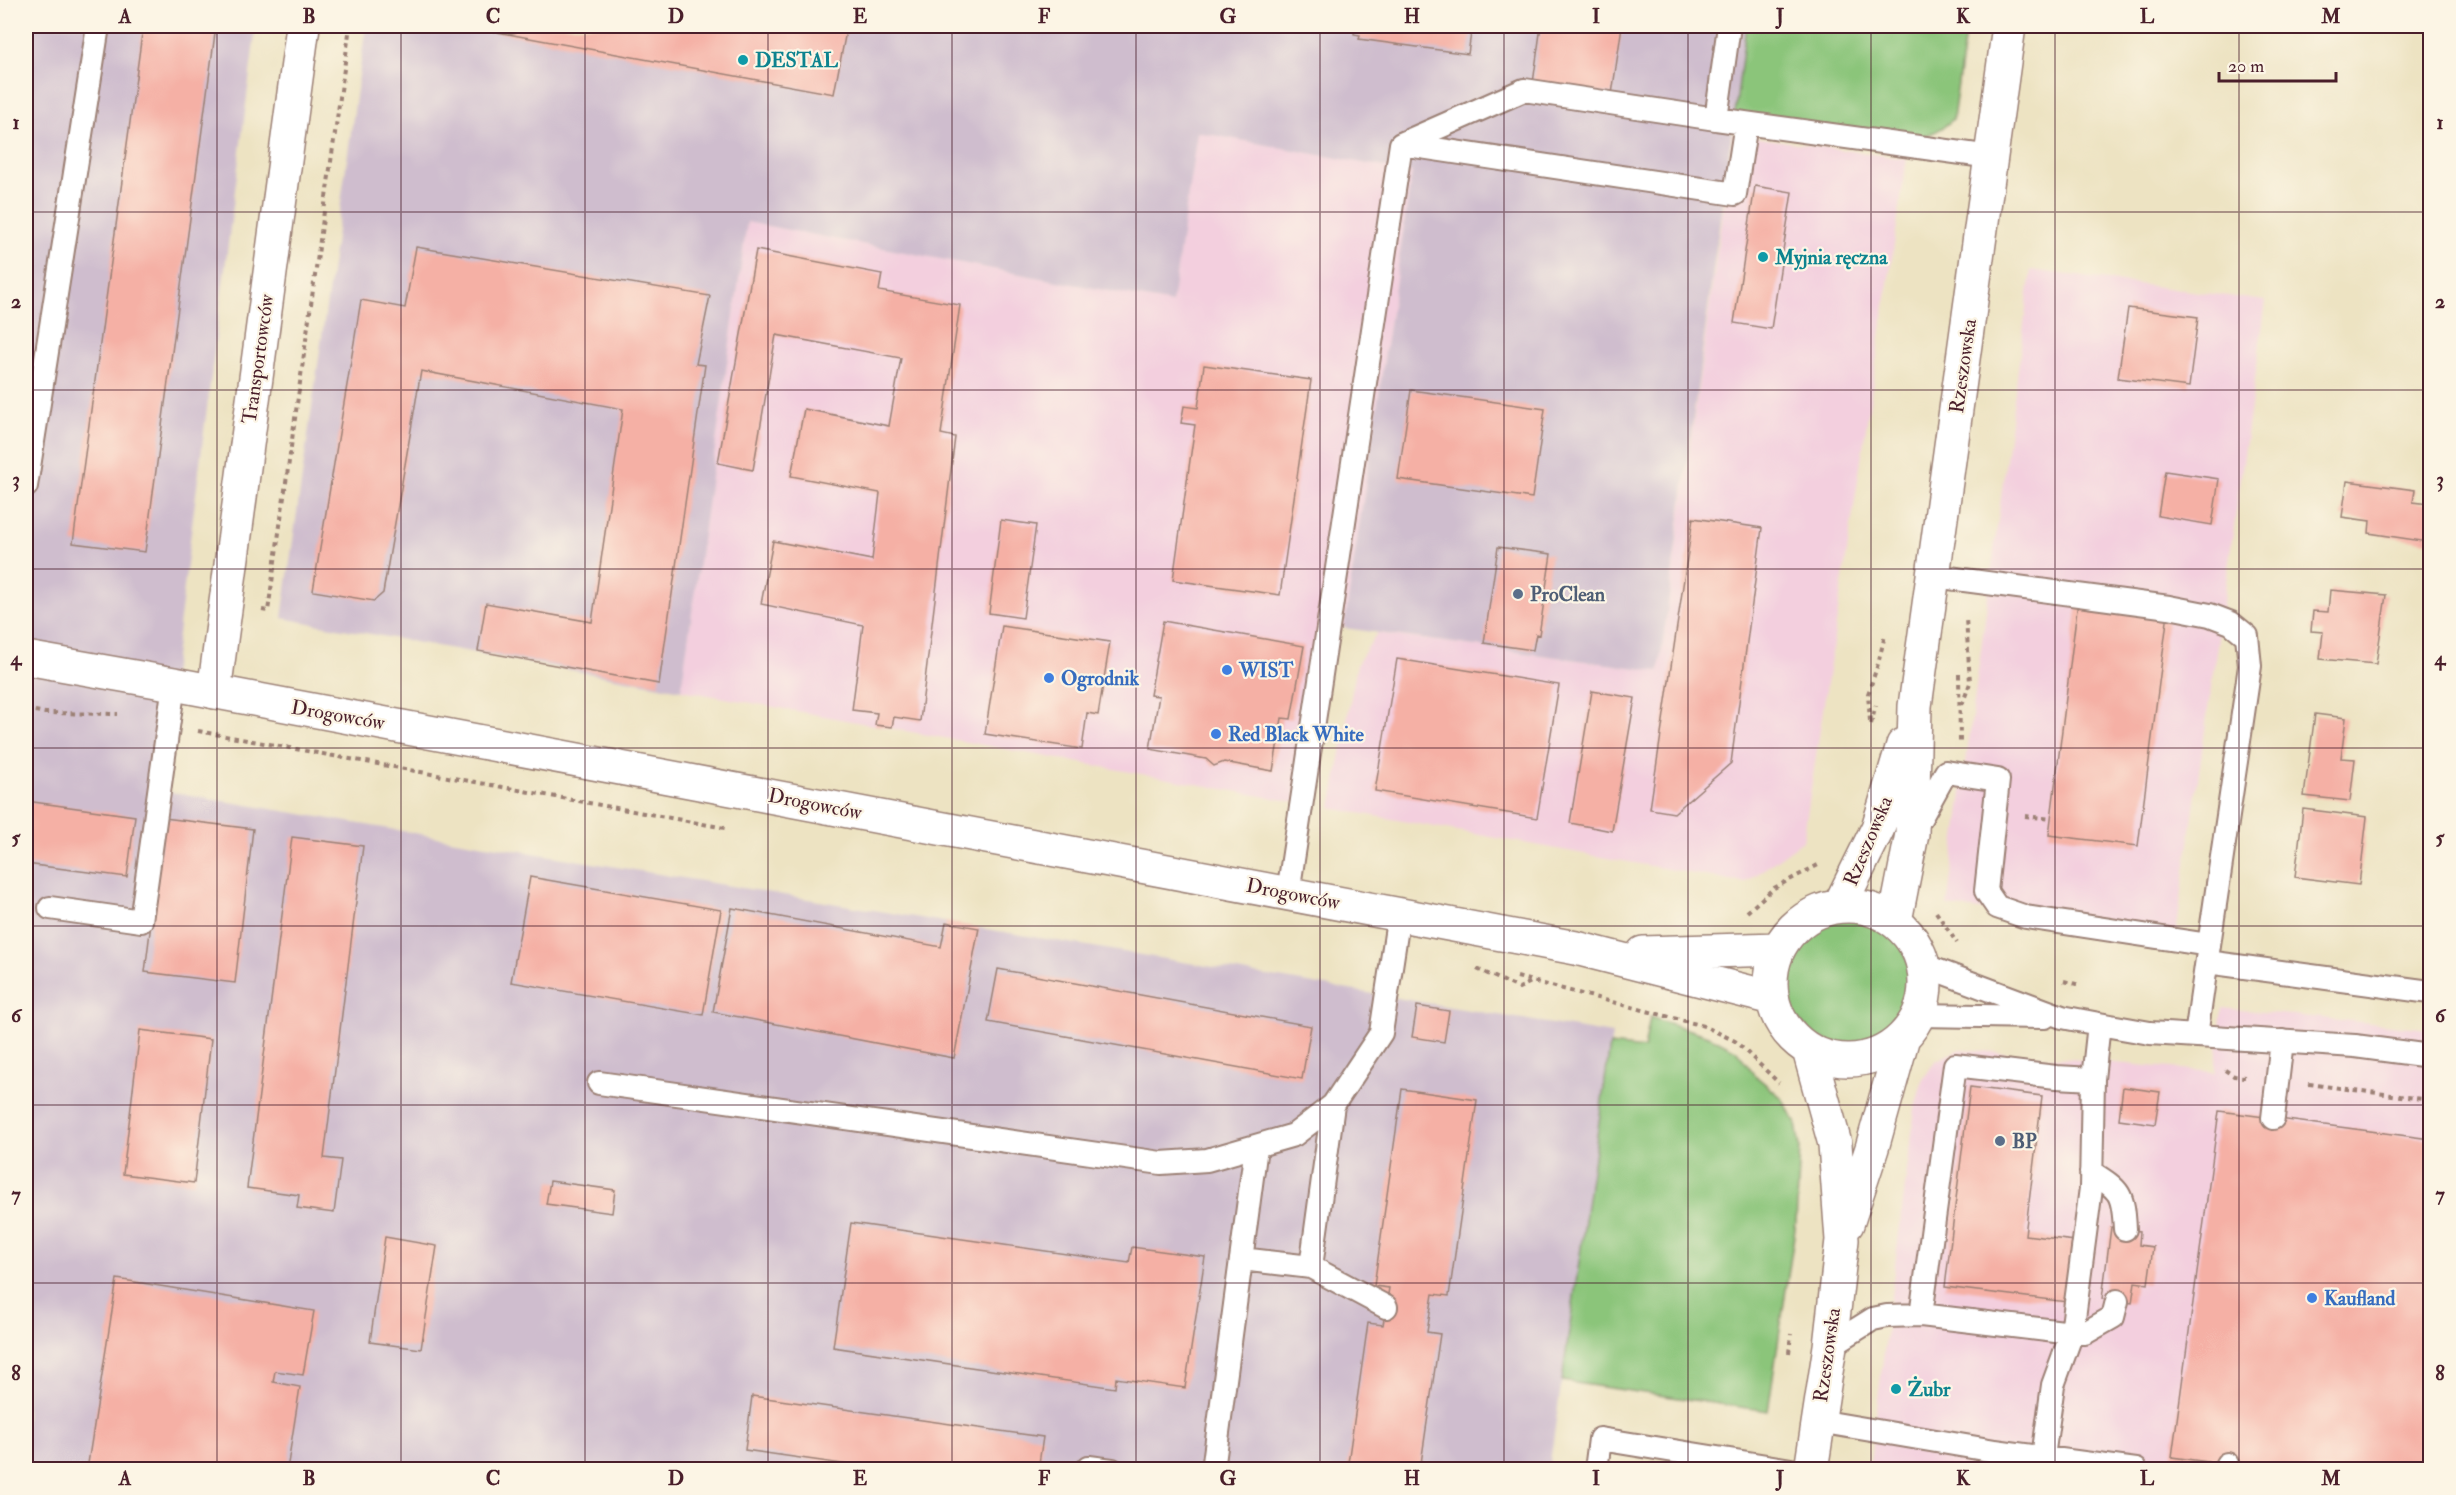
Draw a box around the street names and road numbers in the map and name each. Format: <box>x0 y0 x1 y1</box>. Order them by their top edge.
street label: Transportowców <box>237 292 281 426</box>
street label: Rzeszowska <box>1944 316 1982 415</box>
street label: Drogowców <box>289 694 387 736</box>
street label: Drogowców <box>766 783 865 825</box>
street label: Rzeszowska <box>1838 792 1898 890</box>
street label: Drogowców <box>1244 873 1343 915</box>
street label: Rzeszowska <box>1808 1305 1846 1404</box>

